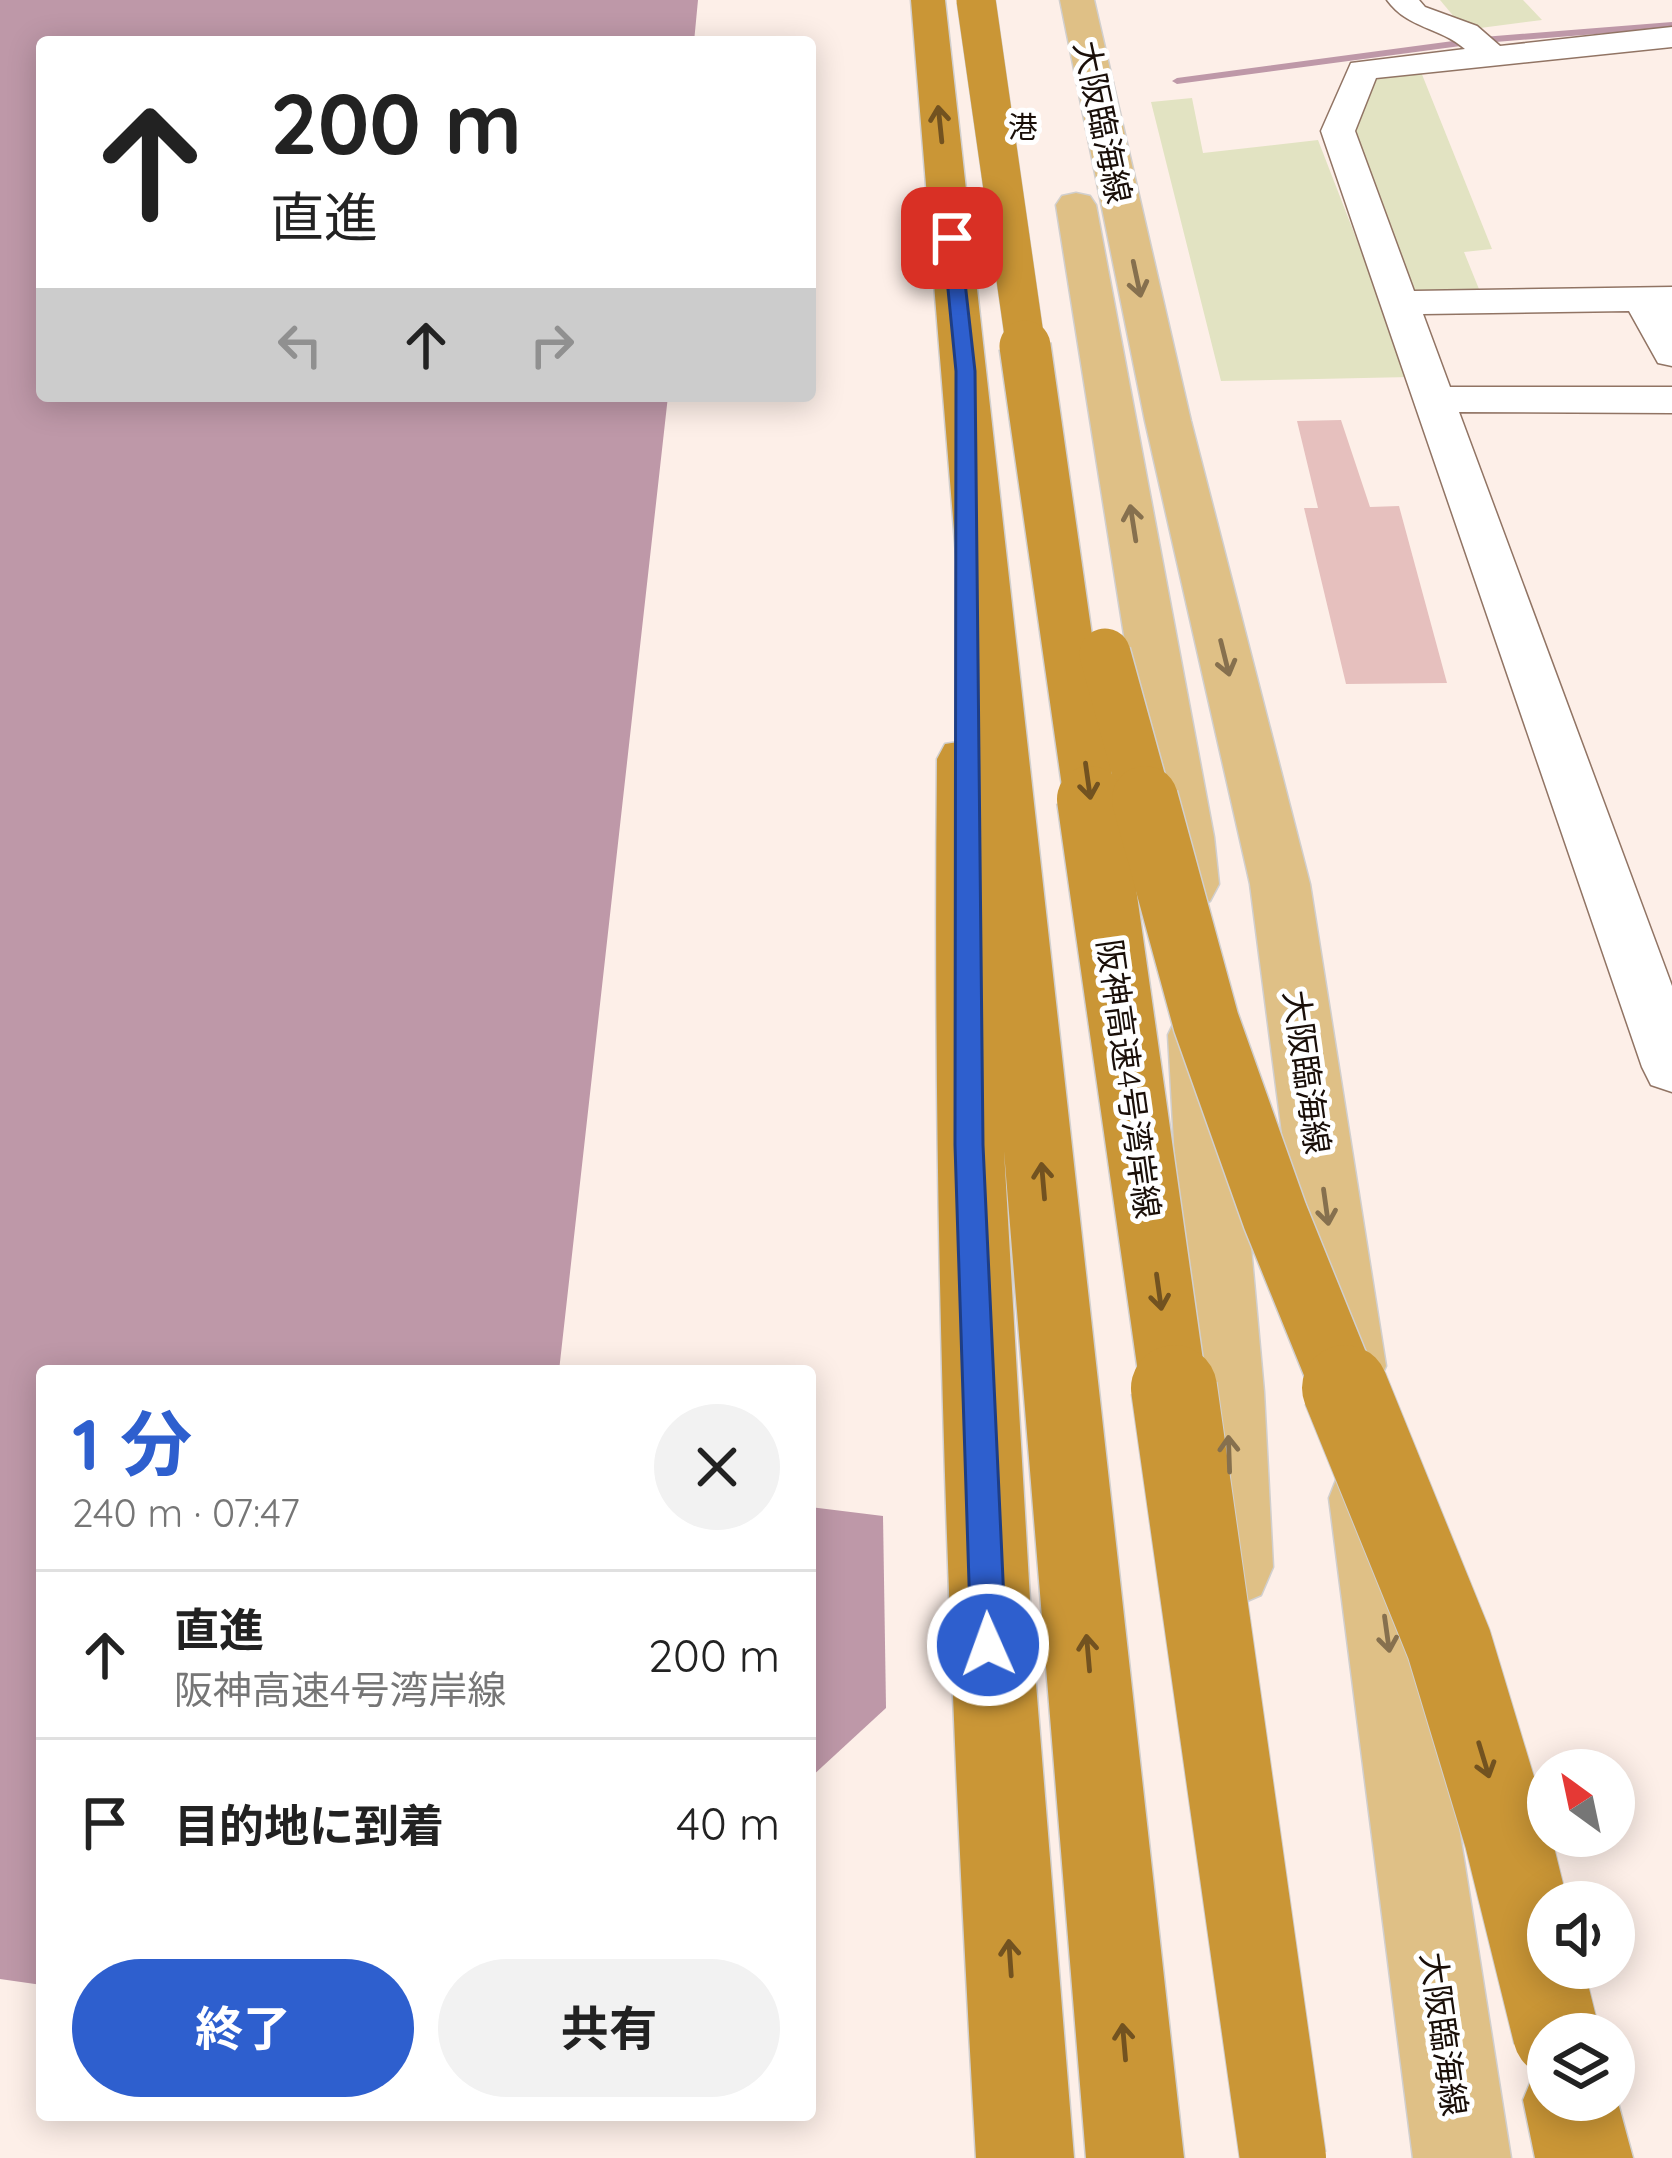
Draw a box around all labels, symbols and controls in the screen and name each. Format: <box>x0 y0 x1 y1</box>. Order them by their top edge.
street label: 大阪臨海線 <box>1066 37 1141 207</box>
text: 200 m <box>270 70 522 175</box>
icon: ahead <box>72 84 228 240</box>
one-way arrow <box>928 105 951 144</box>
district label: 港 <box>1008 108 1038 146</box>
text: 直進 <box>270 183 378 251</box>
pin <box>901 187 1003 289</box>
icon: arrive <box>919 205 985 271</box>
one-way arrow <box>1126 259 1149 297</box>
icon: left <box>267 312 333 378</box>
icon: ahead <box>393 312 459 378</box>
icon: right <box>519 312 585 378</box>
one-way arrow <box>1121 505 1144 544</box>
one-way arrow <box>1215 639 1237 677</box>
one-way arrow <box>1077 761 1100 800</box>
street label: 阪神高速4号湾岸線 <box>1090 937 1169 1221</box>
street label: 大阪臨海線 <box>1276 987 1339 1156</box>
one-way arrow <box>1031 1162 1054 1201</box>
one-way arrow <box>1315 1186 1338 1225</box>
one-way arrow <box>1148 1272 1171 1311</box>
text: 1 分 <box>72 1398 192 1488</box>
button: close <box>654 1404 780 1530</box>
one-way arrow <box>1217 1435 1240 1474</box>
text: 240 m · 07:47 <box>72 1488 300 1537</box>
position arrow <box>925 1582 1051 1708</box>
text: 直進 <box>174 1601 264 1657</box>
one-way arrow <box>1376 1614 1399 1653</box>
icon: ahead <box>72 1622 138 1688</box>
text: 200 m <box>648 1627 780 1683</box>
one-way arrow <box>1076 1634 1099 1673</box>
text: 阪神高速4号湾岸線 <box>174 1665 507 1714</box>
one-way arrow <box>1474 1740 1496 1778</box>
north arrow <box>1527 1749 1635 1857</box>
map controls <box>1527 1749 1635 2121</box>
icon: arrive <box>72 1790 138 1856</box>
text: 40 m <box>676 1795 780 1851</box>
text: 目的地に到着 <box>174 1797 444 1853</box>
button: sound <box>1527 1881 1635 1989</box>
one-way arrow <box>999 1939 1022 1978</box>
street label: 大阪臨海線 <box>1413 1949 1476 2118</box>
button: 終了 <box>72 1959 414 2097</box>
button: 共有 <box>438 1959 780 2097</box>
button: layers <box>1527 2013 1635 2121</box>
one-way arrow <box>1112 2023 1135 2062</box>

